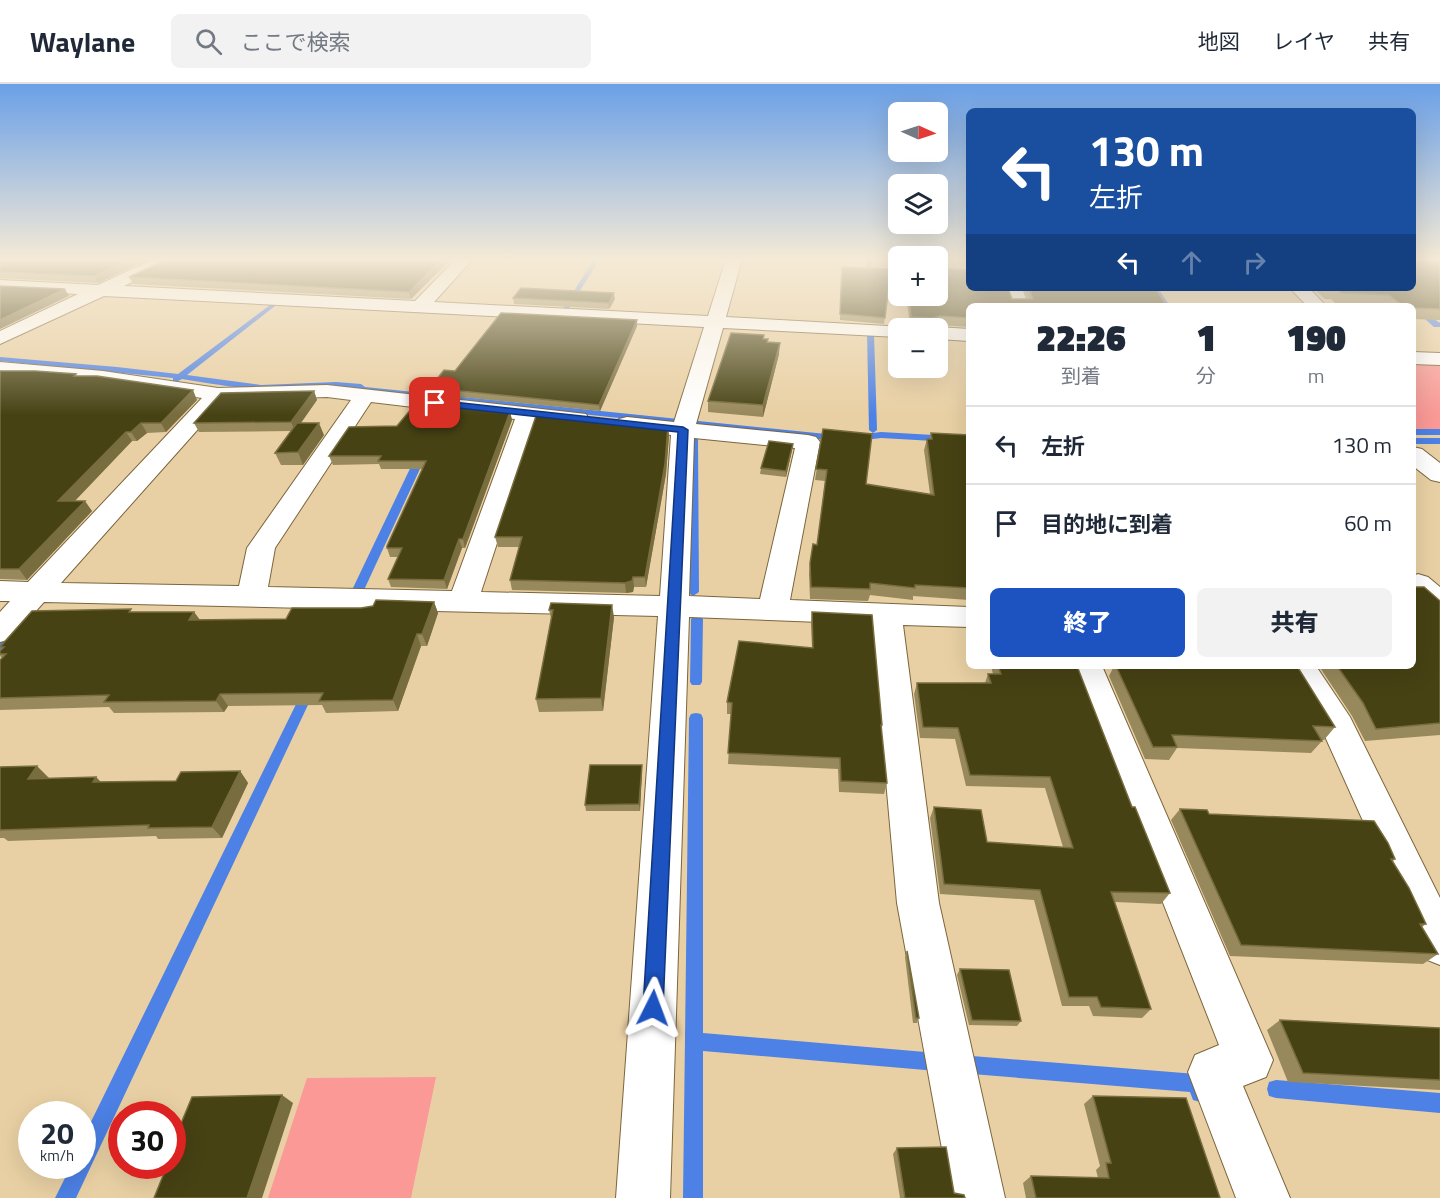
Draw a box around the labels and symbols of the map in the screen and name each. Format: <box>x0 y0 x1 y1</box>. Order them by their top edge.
north arrow <box>888 102 948 162</box>
pin <box>409 377 460 428</box>
position arrow <box>621 976 685 1040</box>
speed limit sign: 30 <box>108 1101 186 1179</box>

